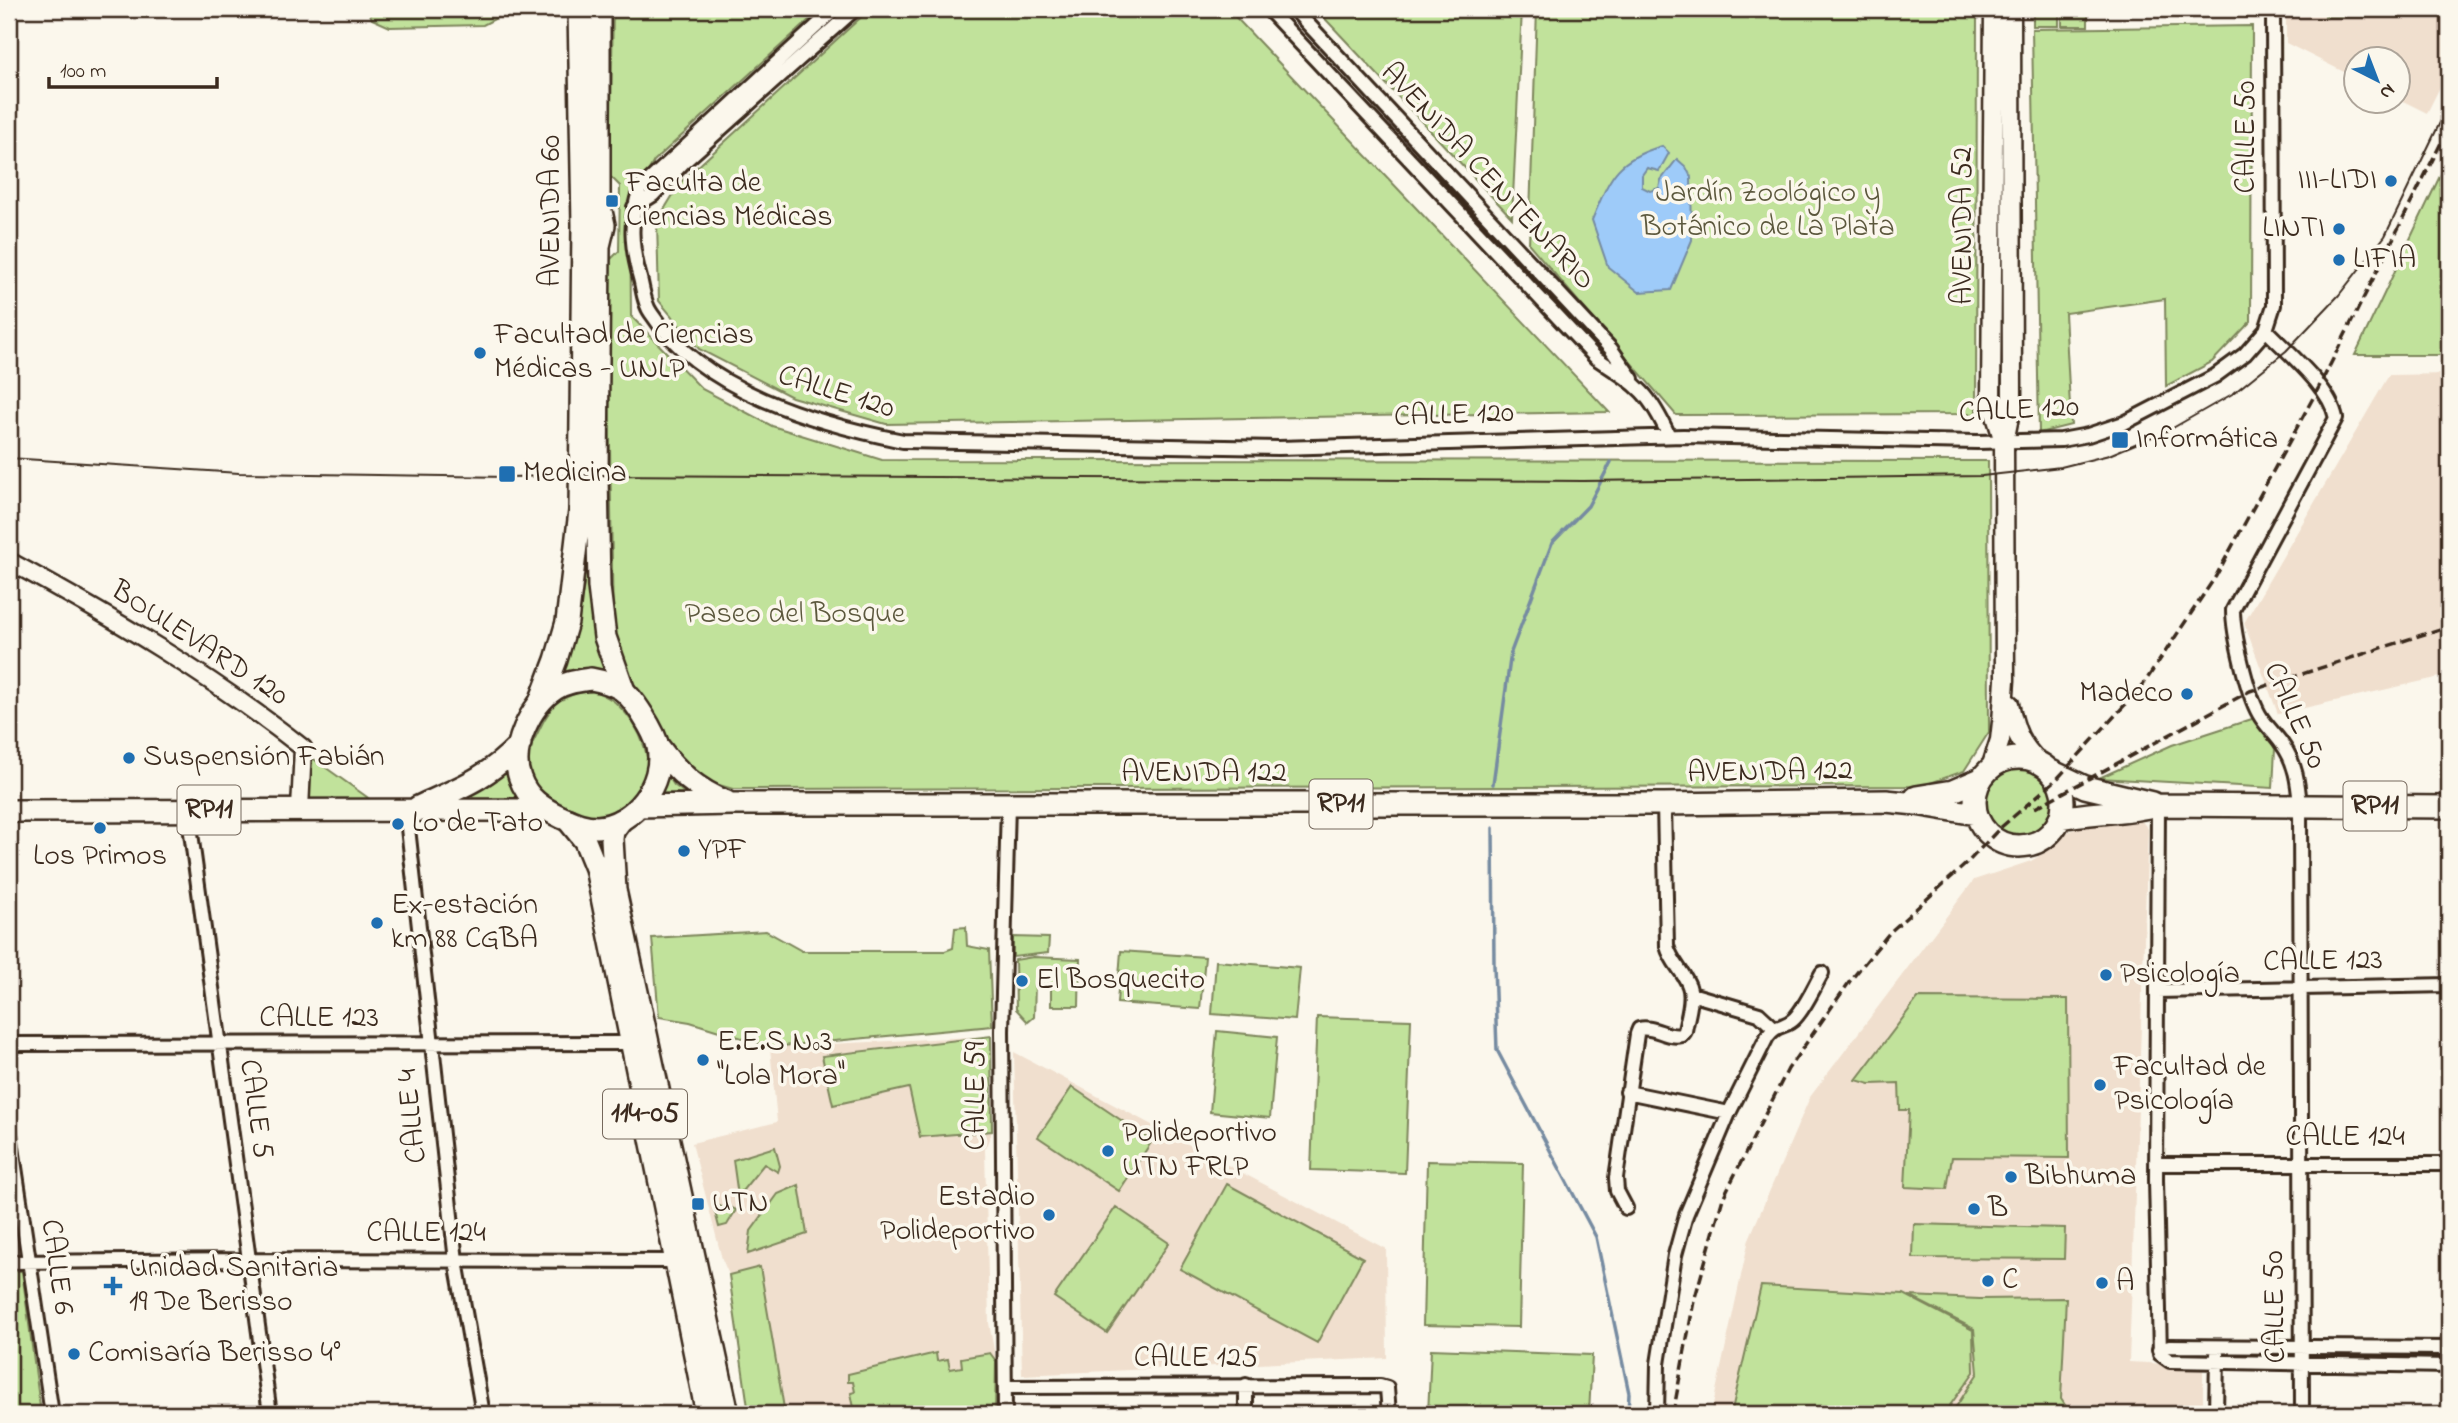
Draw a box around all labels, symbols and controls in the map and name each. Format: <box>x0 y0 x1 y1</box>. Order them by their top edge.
scale bar <box>49 46 217 90</box>
north arrow <box>2342 46 2412 116</box>
street label: AVENIDA CENTENARIO <box>1369 53 1605 301</box>
text: 100 m <box>60 57 106 87</box>
text: N <box>2373 76 2401 105</box>
street label: CALLE 50 <box>2225 80 2269 193</box>
street label: AVENIDA 60 <box>530 135 574 287</box>
street label: AVENIDA 52 <box>1942 147 1986 305</box>
place label: III-LIDI <box>2297 159 2377 203</box>
place label: Faculta de Ciencias Médicas <box>625 162 833 240</box>
park label: Jardín Zoológico y Botánico de La Plata <box>1640 172 1895 250</box>
marker: III-LIDI <box>2383 173 2399 189</box>
marker: Faculta de Ciencias Médicas <box>604 193 620 209</box>
place label: LINTI <box>2262 207 2325 251</box>
marker: LINTI <box>2331 221 2347 237</box>
place label: LIFIA <box>2353 238 2416 282</box>
marker: LIFIA <box>2331 252 2347 268</box>
place label: Facultad de Ciencias Médicas - UNLP <box>493 314 754 392</box>
marker: Facultad de Ciencias Médicas - UNLP <box>472 345 488 361</box>
street label: CALLE 120 <box>772 354 900 432</box>
street label: CALLE 120 <box>1958 386 2080 436</box>
street label: CALLE 120 <box>1393 392 1515 440</box>
place label: Informática <box>2136 418 2278 462</box>
marker: Informática <box>2110 430 2130 450</box>
place label: Medicina <box>523 452 627 496</box>
marker: Medicina <box>497 464 517 484</box>
street label: BOULEVARD 120 <box>101 569 297 718</box>
park label: Paseo del Bosque <box>685 593 906 637</box>
street label: CALLE 50 <box>2251 655 2337 777</box>
place label: Madeco <box>2079 672 2173 716</box>
marker: Madeco <box>2179 686 2195 702</box>
place label: Suspensión Fabián <box>143 736 385 780</box>
marker: Suspensión Fabián <box>121 750 137 766</box>
street label: AVENIDA 122 <box>1687 750 1853 796</box>
street label: AVENIDA 122 <box>1121 752 1287 796</box>
road number: RP11 <box>1310 780 1372 828</box>
road number: RP11 <box>2344 782 2406 830</box>
road number: RP11 <box>178 786 241 834</box>
place label: Lo de Tato <box>412 802 543 846</box>
marker: Lo de Tato <box>390 816 406 832</box>
marker: Los Primos <box>92 820 108 836</box>
place label: YPF <box>698 829 747 873</box>
place label: Los Primos <box>33 835 167 879</box>
marker: YPF <box>676 843 692 859</box>
place label: Ex-estación km 88 CGBA <box>391 884 538 962</box>
marker: Ex-estación km 88 CGBA <box>369 915 385 931</box>
street label: CALLE 123 <box>2263 939 2383 985</box>
place label: Psicología <box>2120 953 2240 997</box>
place label: El Bosquecito <box>1036 959 1205 1003</box>
marker: Psicología <box>2098 967 2114 983</box>
marker: El Bosquecito <box>1014 973 1030 989</box>
street label: CALLE 123 <box>259 997 379 1041</box>
place label: E.E.S Nº3 "Lola Mora" <box>717 1021 845 1099</box>
street label: CALLE 59 <box>955 1041 999 1151</box>
place label: Facultad de Psicología <box>2113 1046 2267 1124</box>
marker: E.E.S Nº3 "Lola Mora" <box>695 1052 711 1068</box>
street label: CALLE 5 <box>226 1056 284 1162</box>
street label: CALLE 4 <box>386 1066 440 1166</box>
marker: Facultad de Psicología <box>2092 1077 2108 1093</box>
road number: 114-05 <box>603 1090 687 1138</box>
place label: Polideportivo UTN FRLP <box>1122 1112 1277 1190</box>
street label: CALLE 124 <box>2285 1116 2405 1160</box>
marker: Polideportivo UTN FRLP <box>1100 1143 1116 1159</box>
place label: Bibhuma <box>2024 1155 2136 1199</box>
marker: Bibhuma <box>2003 1169 2019 1185</box>
place label: Estadio Polideportivo <box>880 1176 1035 1254</box>
place label: UTN <box>712 1182 768 1226</box>
place label: B <box>1987 1187 2008 1231</box>
marker: UTN <box>690 1196 706 1212</box>
marker: B <box>1966 1201 1982 1217</box>
marker: Estadio Polideportivo <box>1041 1207 1057 1223</box>
street label: CALLE 124 <box>366 1212 486 1256</box>
street label: CALLE 6 <box>28 1216 84 1318</box>
place label: Unidad Sanitaria 19 De Berisso <box>129 1247 338 1325</box>
street label: CALLE 50 <box>2253 1250 2299 1364</box>
place label: C <box>2002 1259 2018 1303</box>
place label: A <box>2116 1261 2134 1305</box>
marker: C <box>1980 1273 1996 1289</box>
marker: A <box>2094 1275 2110 1291</box>
marker: Unidad Sanitaria 19 De Berisso <box>103 1276 123 1296</box>
place label: Comisaría Berisso 4° <box>88 1332 341 1376</box>
street label: CALLE 125 <box>1134 1337 1258 1381</box>
marker: Comisaría Berisso 4° <box>66 1346 82 1362</box>

